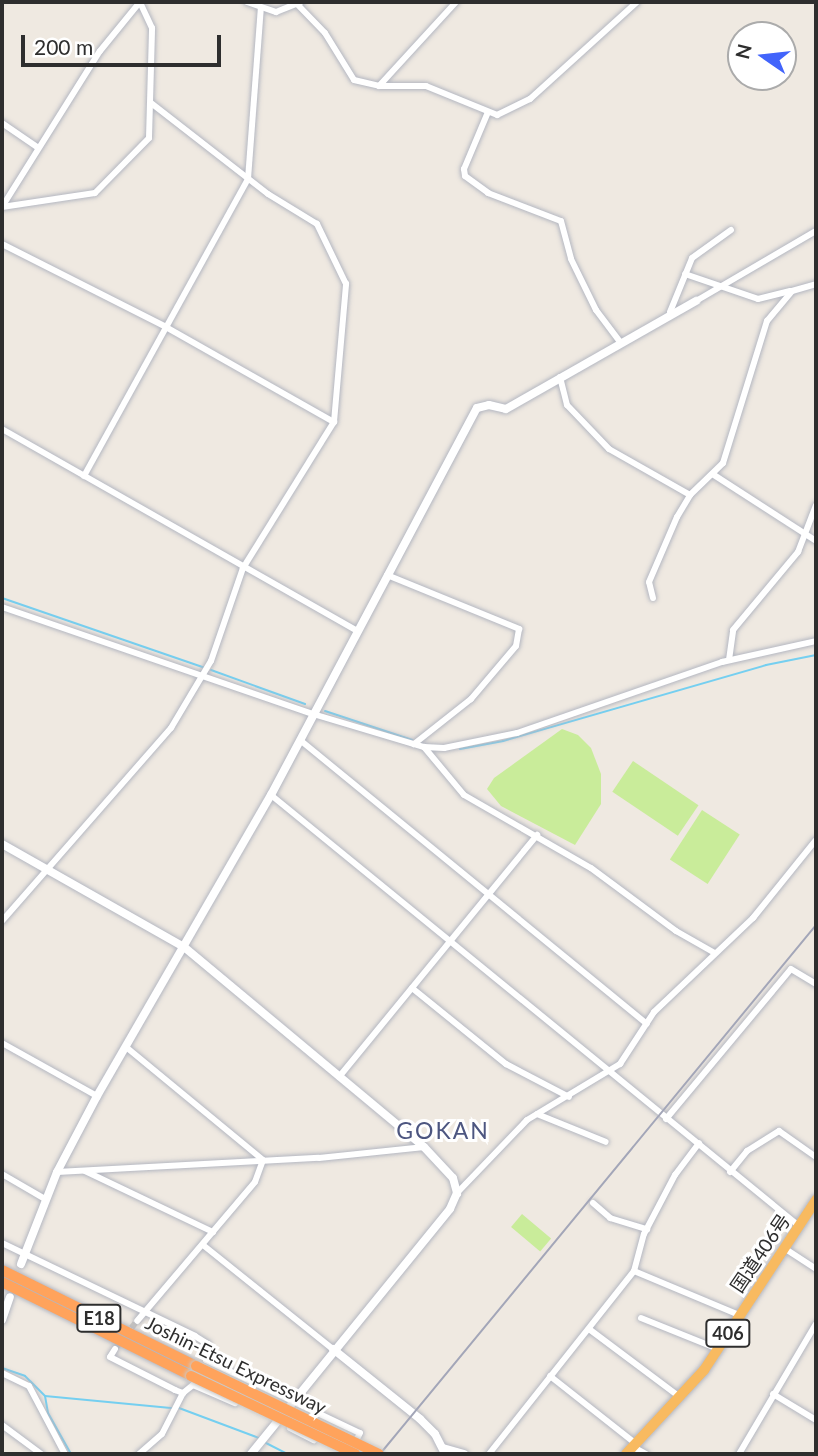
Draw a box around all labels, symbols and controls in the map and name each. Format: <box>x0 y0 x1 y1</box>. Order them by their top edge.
scale bar <box>24 21 224 65</box>
north arrow <box>727 21 797 91</box>
text: 200 m <box>34 34 93 59</box>
text: N <box>730 41 756 61</box>
district label: GOKAN <box>397 1116 489 1144</box>
street label: 国道406号 <box>725 1209 795 1297</box>
road number: E18 <box>76 1303 122 1332</box>
street label: Joshin-Etsu Expressway <box>142 1311 330 1419</box>
road number: 406 <box>705 1318 751 1348</box>

